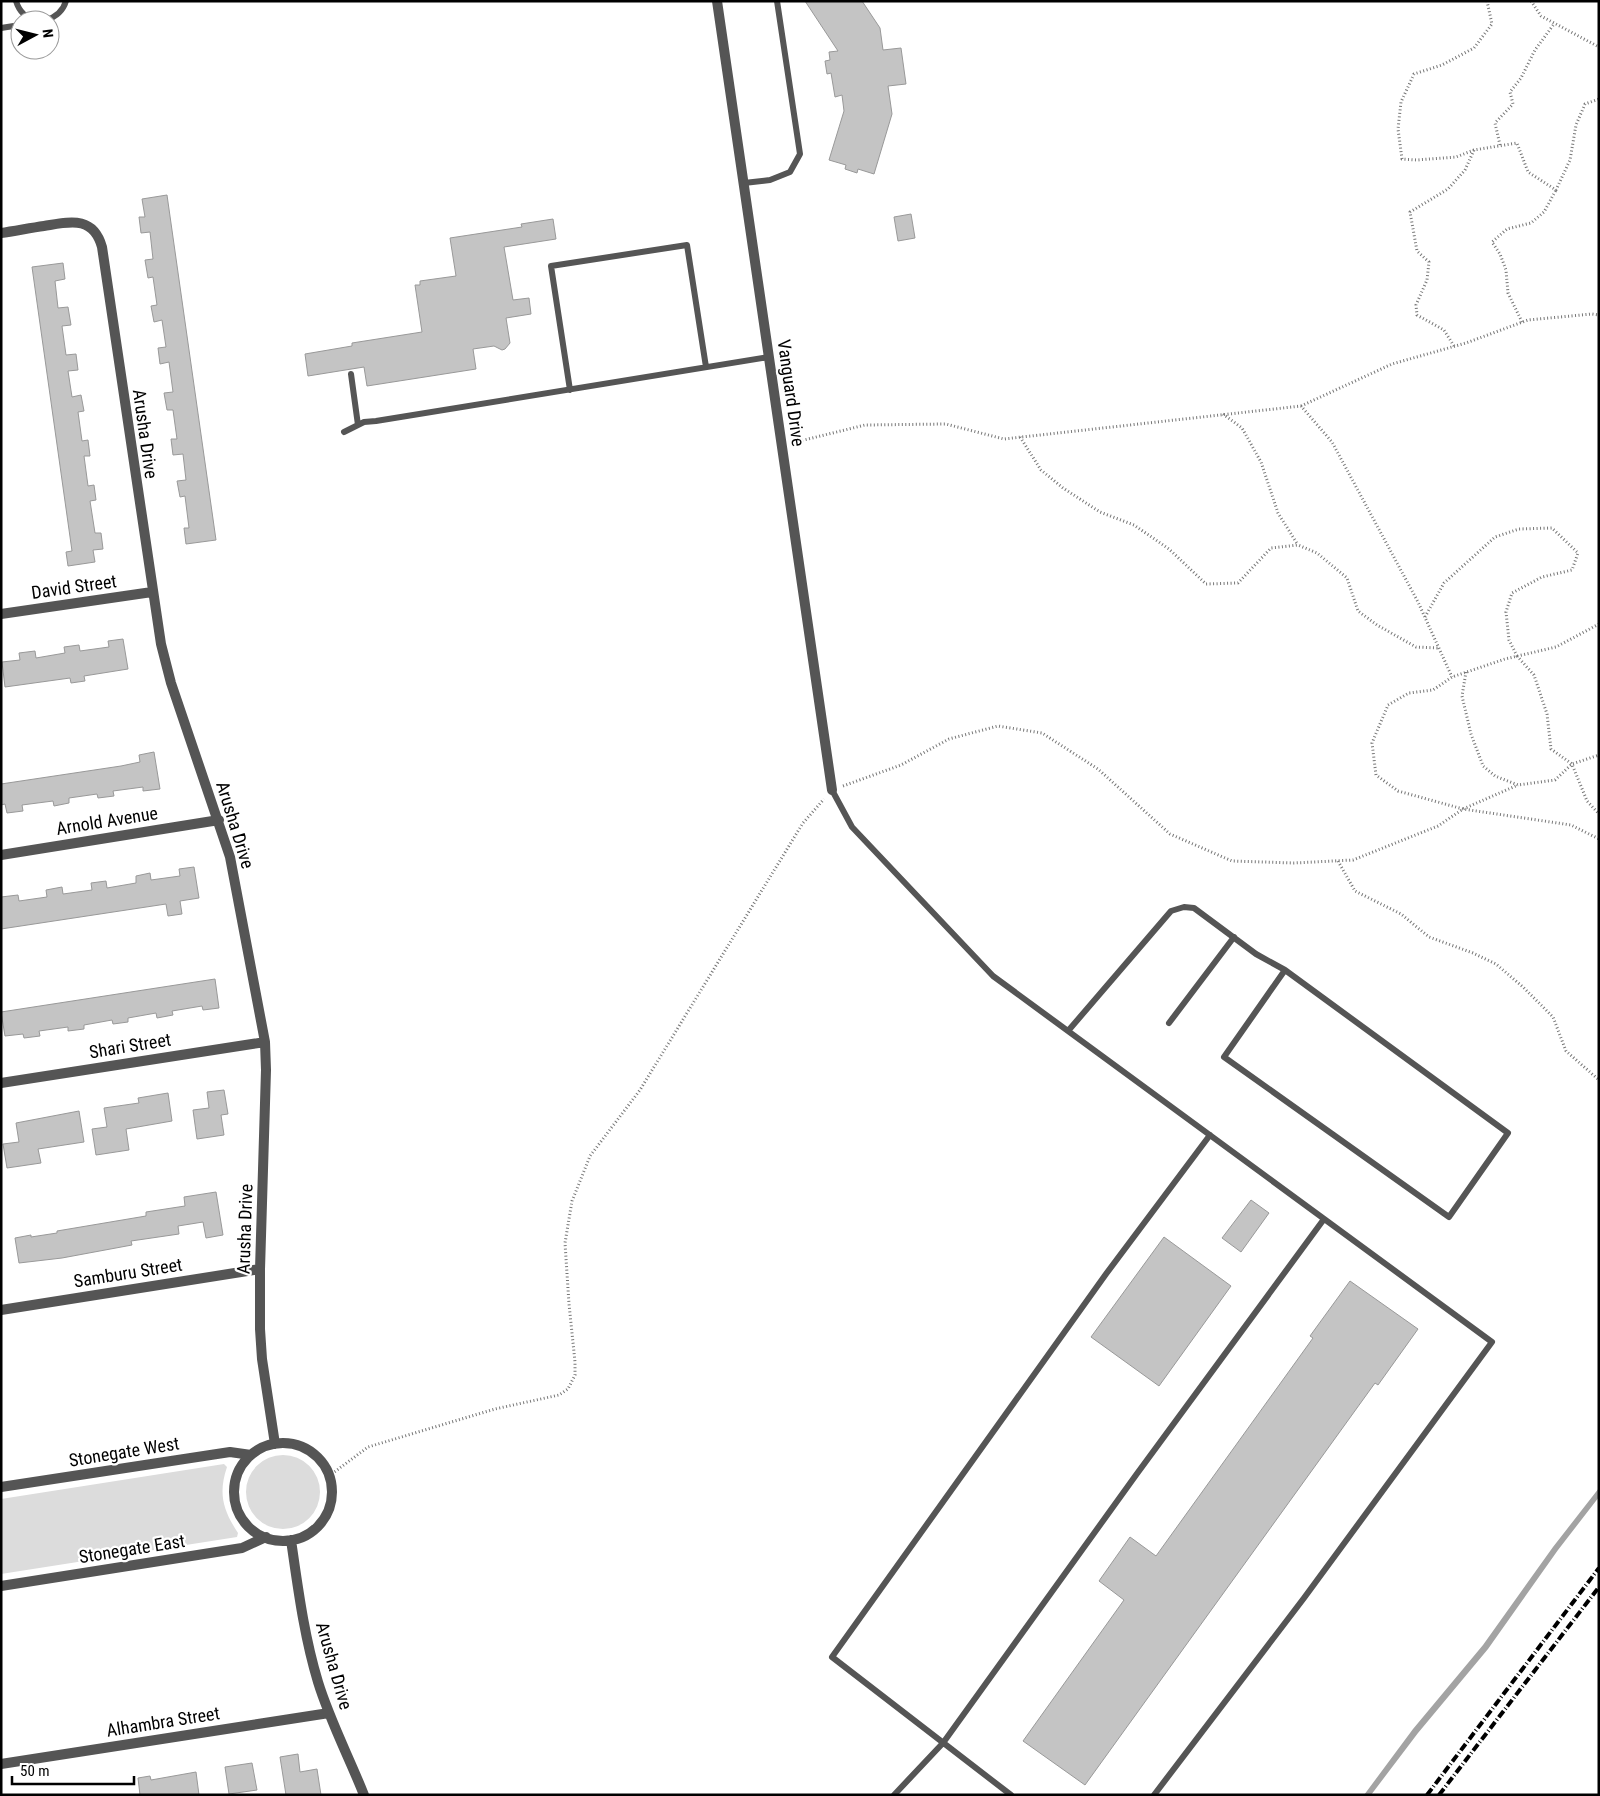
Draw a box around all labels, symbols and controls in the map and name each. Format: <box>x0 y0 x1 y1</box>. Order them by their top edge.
north arrow <box>10 10 60 60</box>
text: N <box>39 28 56 39</box>
street label: Vanguard Drive <box>774 338 809 448</box>
street label: Arusha Drive <box>129 388 162 480</box>
street label: David Street <box>30 570 118 603</box>
street label: Arusha Drive <box>212 779 259 871</box>
street label: Arnold Avenue <box>55 802 159 839</box>
street label: Shari Street <box>87 1029 172 1062</box>
street label: Arusha Drive <box>232 1184 257 1274</box>
street label: Samburu Street <box>72 1254 184 1291</box>
street label: Stonegate West <box>67 1432 181 1471</box>
street label: Stonegate East <box>77 1530 186 1567</box>
street label: Arusha Drive <box>312 1620 357 1712</box>
street label: Alhambra Street <box>105 1702 221 1741</box>
scale bar <box>12 1754 135 1786</box>
text: 50 m <box>20 1762 50 1780</box>

